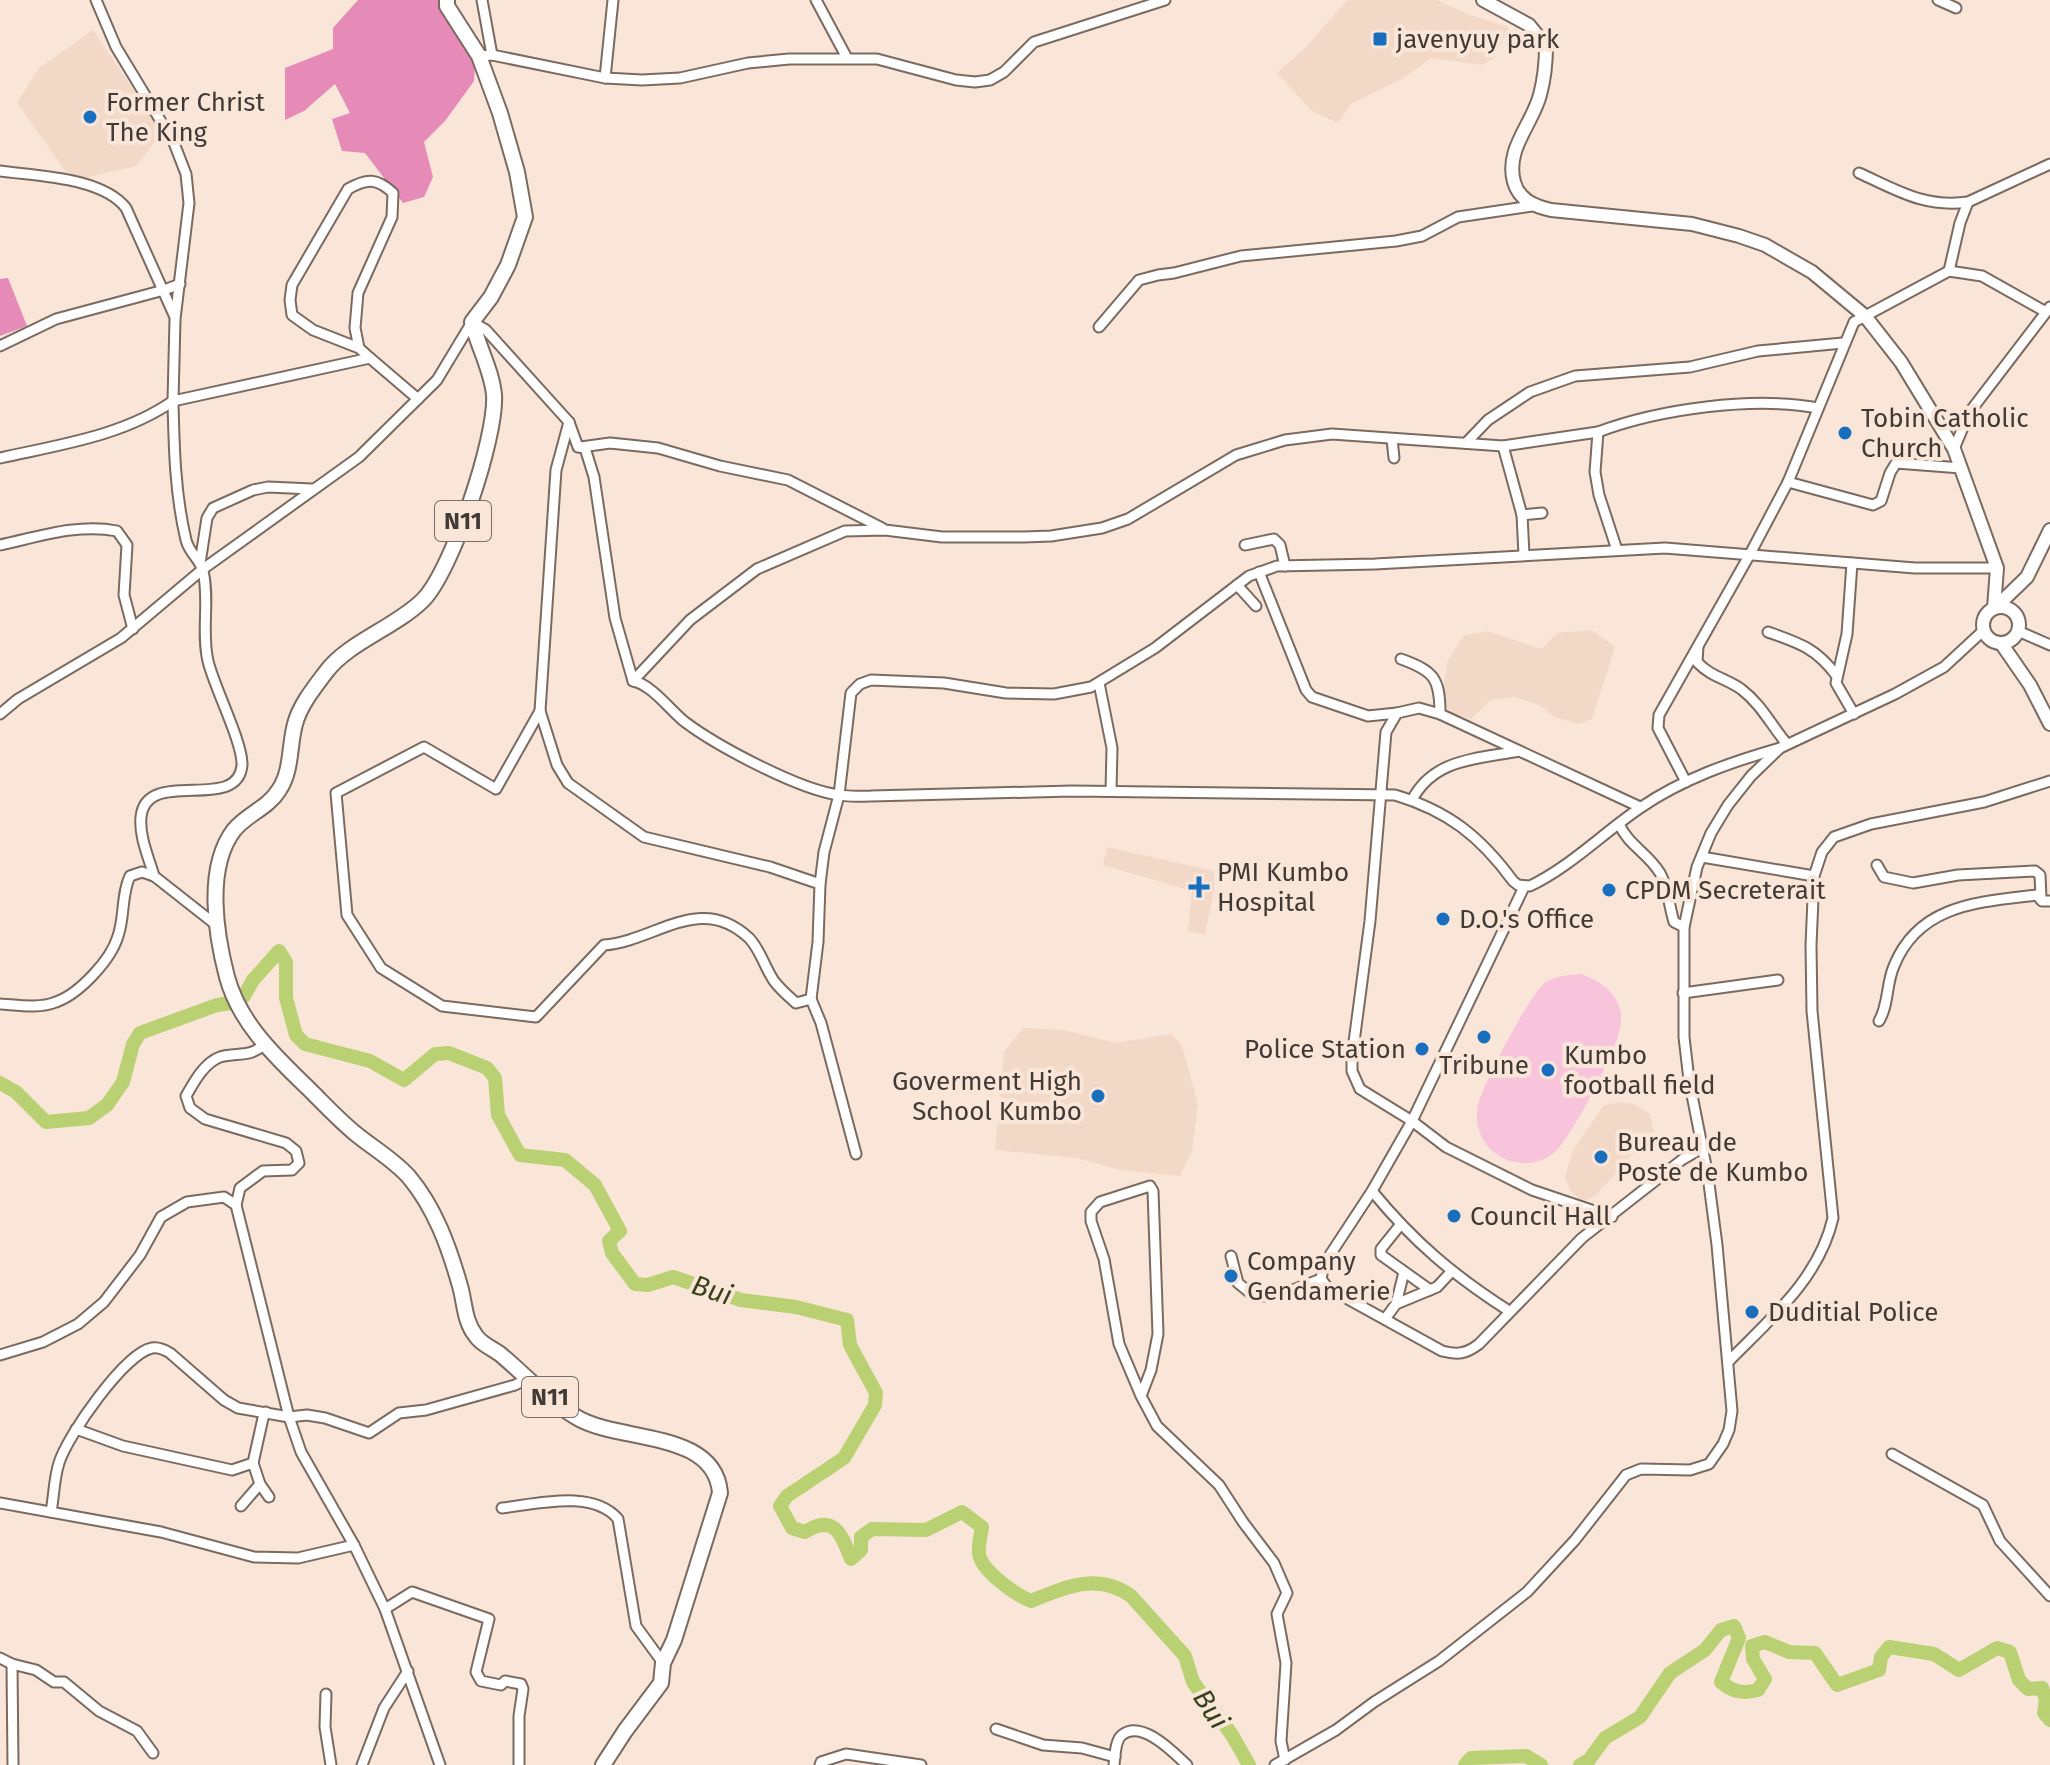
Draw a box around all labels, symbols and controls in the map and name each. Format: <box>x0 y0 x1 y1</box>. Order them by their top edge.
place label: javenyuy park <box>1395 24 1560 55</box>
marker: javenyuy park <box>1371 30 1389 48</box>
place label: Former Christ The King <box>106 87 266 148</box>
marker: Former Christ The King <box>81 108 99 126</box>
place label: Tobin Catholic Church <box>1861 403 2029 464</box>
marker: Tobin Catholic Church <box>1836 424 1854 442</box>
road number: N11 <box>435 501 491 541</box>
place label: PMI Kumbo Hospital <box>1217 857 1349 918</box>
place label: CPDM Secreterait <box>1625 875 1826 906</box>
marker: PMI Kumbo Hospital <box>1188 876 1210 898</box>
marker: CPDM Secreterait <box>1600 881 1618 899</box>
place label: D.O.'s Office <box>1459 904 1594 935</box>
marker: D.O.'s Office <box>1434 910 1452 928</box>
marker: Tribune <box>1475 1028 1493 1046</box>
place label: Police Station <box>1244 1034 1406 1065</box>
marker: Police Station <box>1413 1040 1431 1058</box>
place label: Kumbo football field <box>1564 1040 1716 1101</box>
place label: Tribune <box>1439 1050 1529 1081</box>
marker: Kumbo football field <box>1539 1061 1557 1079</box>
place label: Goverment High School Kumbo <box>892 1066 1082 1127</box>
marker: Goverment High School Kumbo <box>1089 1087 1107 1105</box>
place label: Bureau de Poste de Kumbo <box>1617 1127 1808 1188</box>
marker: Bureau de Poste de Kumbo <box>1592 1148 1610 1166</box>
place label: Council Hall <box>1470 1201 1611 1232</box>
marker: Council Hall <box>1445 1207 1463 1225</box>
place label: Company Gendamerie <box>1247 1246 1391 1307</box>
marker: Company Gendamerie <box>1222 1267 1240 1285</box>
water label: Bui <box>688 1268 737 1312</box>
place label: Duditial Police <box>1768 1297 1938 1328</box>
marker: Duditial Police <box>1743 1303 1761 1321</box>
road number: N11 <box>522 1377 578 1417</box>
water label: Bui <box>1186 1683 1236 1735</box>

